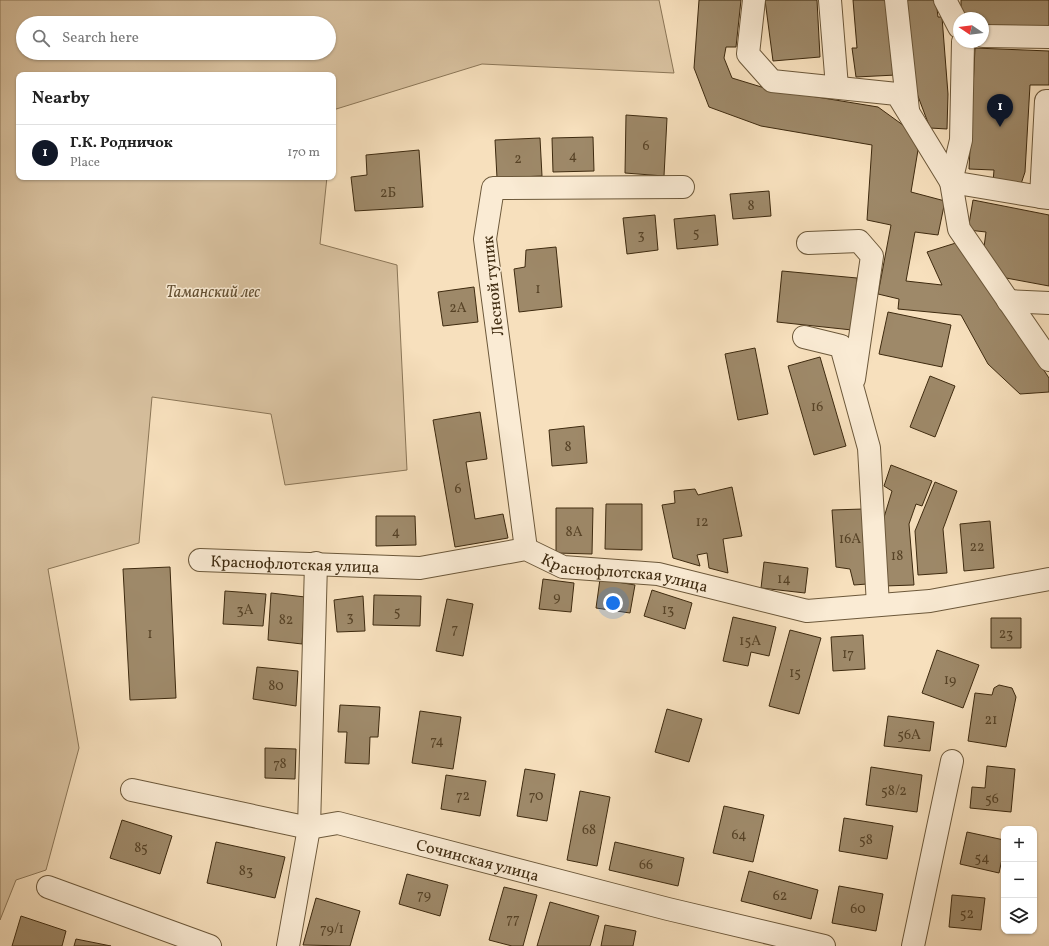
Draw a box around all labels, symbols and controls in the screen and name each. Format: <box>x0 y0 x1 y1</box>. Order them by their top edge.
north arrow <box>953 12 989 48</box>
search box <box>16 16 336 60</box>
icon: search <box>30 27 52 49</box>
text: Search here <box>62 28 139 49</box>
text: Nearby <box>32 87 90 110</box>
pin: 1 <box>987 94 1013 127</box>
text: Г.К. Родничок <box>70 133 173 154</box>
house number: 6 <box>642 137 650 156</box>
text: 1 <box>42 144 48 162</box>
text: 170 m <box>287 144 320 162</box>
house number: 4 <box>569 147 577 166</box>
house number: 2 <box>514 150 522 169</box>
text: Place <box>70 154 100 172</box>
house number: 2Б <box>380 184 396 203</box>
house number: 8 <box>747 197 755 216</box>
house number: 5 <box>693 224 699 243</box>
house number: 3 <box>637 226 645 245</box>
street label: Лесной тупик <box>478 234 510 337</box>
house number: 1 <box>535 280 541 299</box>
park label: Таманский лес <box>166 282 260 304</box>
house number: 2А <box>449 299 467 318</box>
house number: 16 <box>811 398 823 417</box>
house number: 8 <box>564 438 572 457</box>
house number: 6 <box>454 480 462 499</box>
house number: 12 <box>696 513 708 532</box>
house number: 4 <box>392 523 400 542</box>
house number: 8А <box>566 523 583 542</box>
house number: 16А <box>839 530 861 549</box>
house number: 22 <box>969 538 985 557</box>
house number: 18 <box>891 547 903 566</box>
street label: Краснофлотская улица <box>537 549 710 599</box>
street label: Краснофлотская улица <box>210 551 380 580</box>
house number: 14 <box>777 570 791 589</box>
house number: 9 <box>553 588 561 607</box>
your location <box>603 593 623 613</box>
house number: 3А <box>236 601 254 620</box>
house number: 13 <box>662 601 674 620</box>
house number: 5 <box>394 603 400 622</box>
house number: 3 <box>346 608 354 627</box>
house number: 82 <box>279 611 293 630</box>
house number: 7 <box>452 620 459 639</box>
house number: 1 <box>147 625 153 644</box>
house number: 23 <box>999 625 1013 644</box>
house number: 15А <box>739 632 761 651</box>
house number: 17 <box>842 645 854 664</box>
house number: 15 <box>789 664 801 683</box>
house number: 19 <box>944 671 956 690</box>
house number: 80 <box>268 677 284 696</box>
house number: 21 <box>985 711 997 730</box>
house number: 56А <box>897 726 921 745</box>
house number: 74 <box>430 732 444 751</box>
house number: 78 <box>273 755 287 774</box>
house number: 58/2 <box>881 782 907 801</box>
house number: 72 <box>456 787 470 806</box>
house number: 70 <box>529 787 543 806</box>
house number: 56 <box>985 790 999 809</box>
house number: 68 <box>582 821 596 840</box>
house number: 64 <box>731 826 747 845</box>
map controls <box>1001 826 1037 934</box>
button: + <box>1001 826 1037 862</box>
house number: 58 <box>859 831 873 850</box>
street label: Сочинская улица <box>413 835 541 888</box>
house number: 85 <box>134 839 148 858</box>
house number: 54 <box>974 849 990 868</box>
house number: 66 <box>639 856 653 875</box>
house number: 83 <box>239 862 253 881</box>
button: − <box>1001 862 1037 898</box>
house number: 79 <box>417 886 431 905</box>
house number: 62 <box>773 887 787 906</box>
button: layers <box>1001 898 1037 934</box>
house number: 60 <box>850 900 866 919</box>
house number: 52 <box>960 905 974 924</box>
house number: 77 <box>506 910 520 929</box>
house number: 79/1 <box>320 920 344 939</box>

